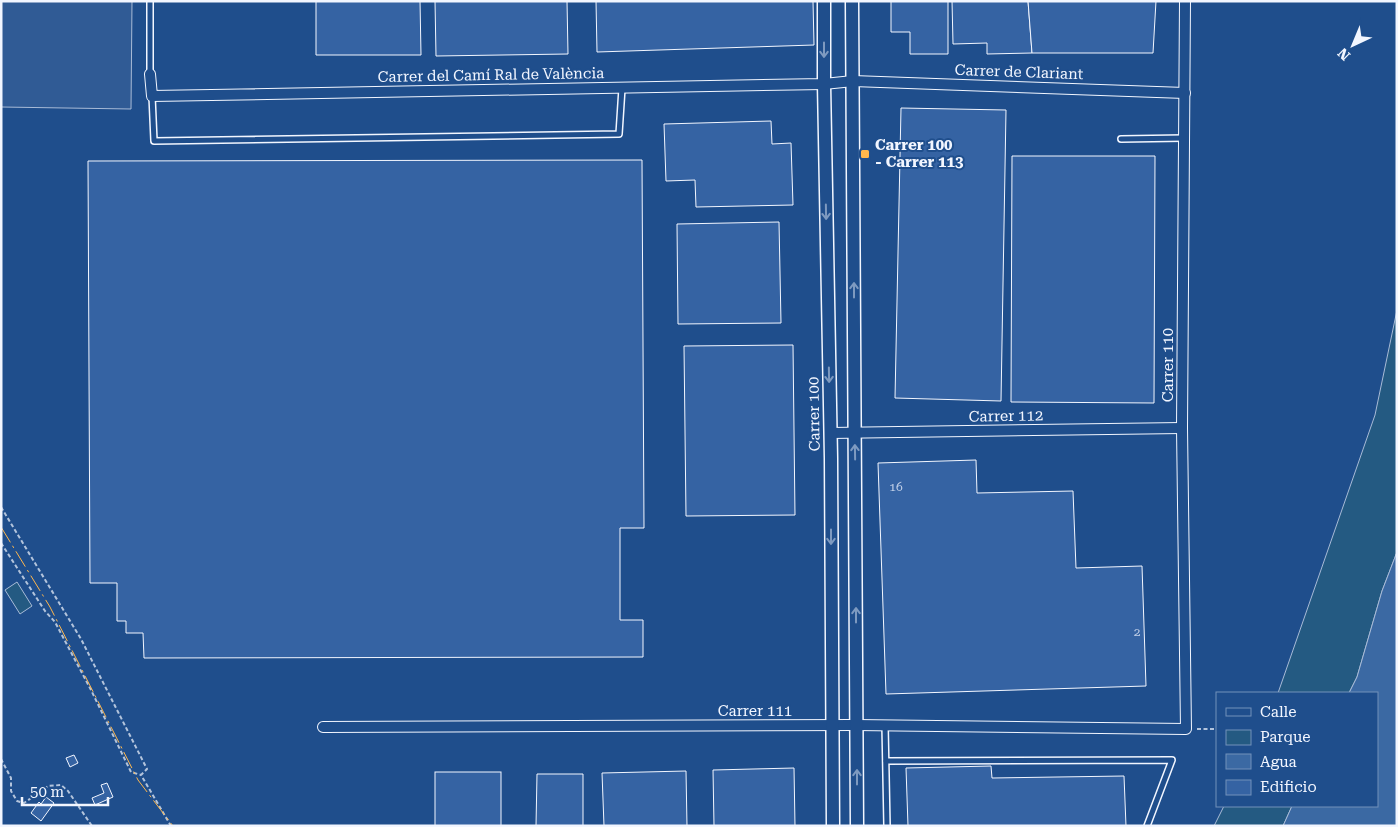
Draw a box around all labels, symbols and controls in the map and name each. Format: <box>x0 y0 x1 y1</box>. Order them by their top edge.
north arrow <box>1328 20 1378 70</box>
one-way arrow <box>819 42 829 58</box>
text: N <box>1334 45 1353 64</box>
street label: Carrer de Clariant <box>954 61 1084 83</box>
street label: Carrer del Camí Ral de València <box>378 64 604 86</box>
place label: Carrer 100 - Carrer 113 <box>875 136 964 171</box>
marker: Carrer 100 - Carrer 113 <box>859 148 871 160</box>
one-way arrow <box>822 204 831 220</box>
one-way arrow <box>849 282 859 298</box>
street label: Carrer 110 <box>1159 328 1177 402</box>
one-way arrow <box>825 367 834 383</box>
street label: Carrer 100 <box>804 377 824 451</box>
street label: Carrer 112 <box>969 406 1043 426</box>
one-way arrow <box>850 444 860 460</box>
house number: 16 <box>889 480 903 494</box>
one-way arrow <box>826 529 836 545</box>
one-way arrow <box>851 607 861 623</box>
house number: 2 <box>1134 625 1141 639</box>
legend <box>1216 692 1378 807</box>
street label: Carrer 111 <box>718 702 792 720</box>
text: Calle <box>1260 703 1296 721</box>
text: Parque <box>1260 728 1311 746</box>
text: Agua <box>1260 753 1297 771</box>
one-way arrow <box>852 769 862 786</box>
scale bar <box>22 774 109 806</box>
text: Edificio <box>1260 778 1317 796</box>
text: 50 m <box>30 783 65 801</box>

